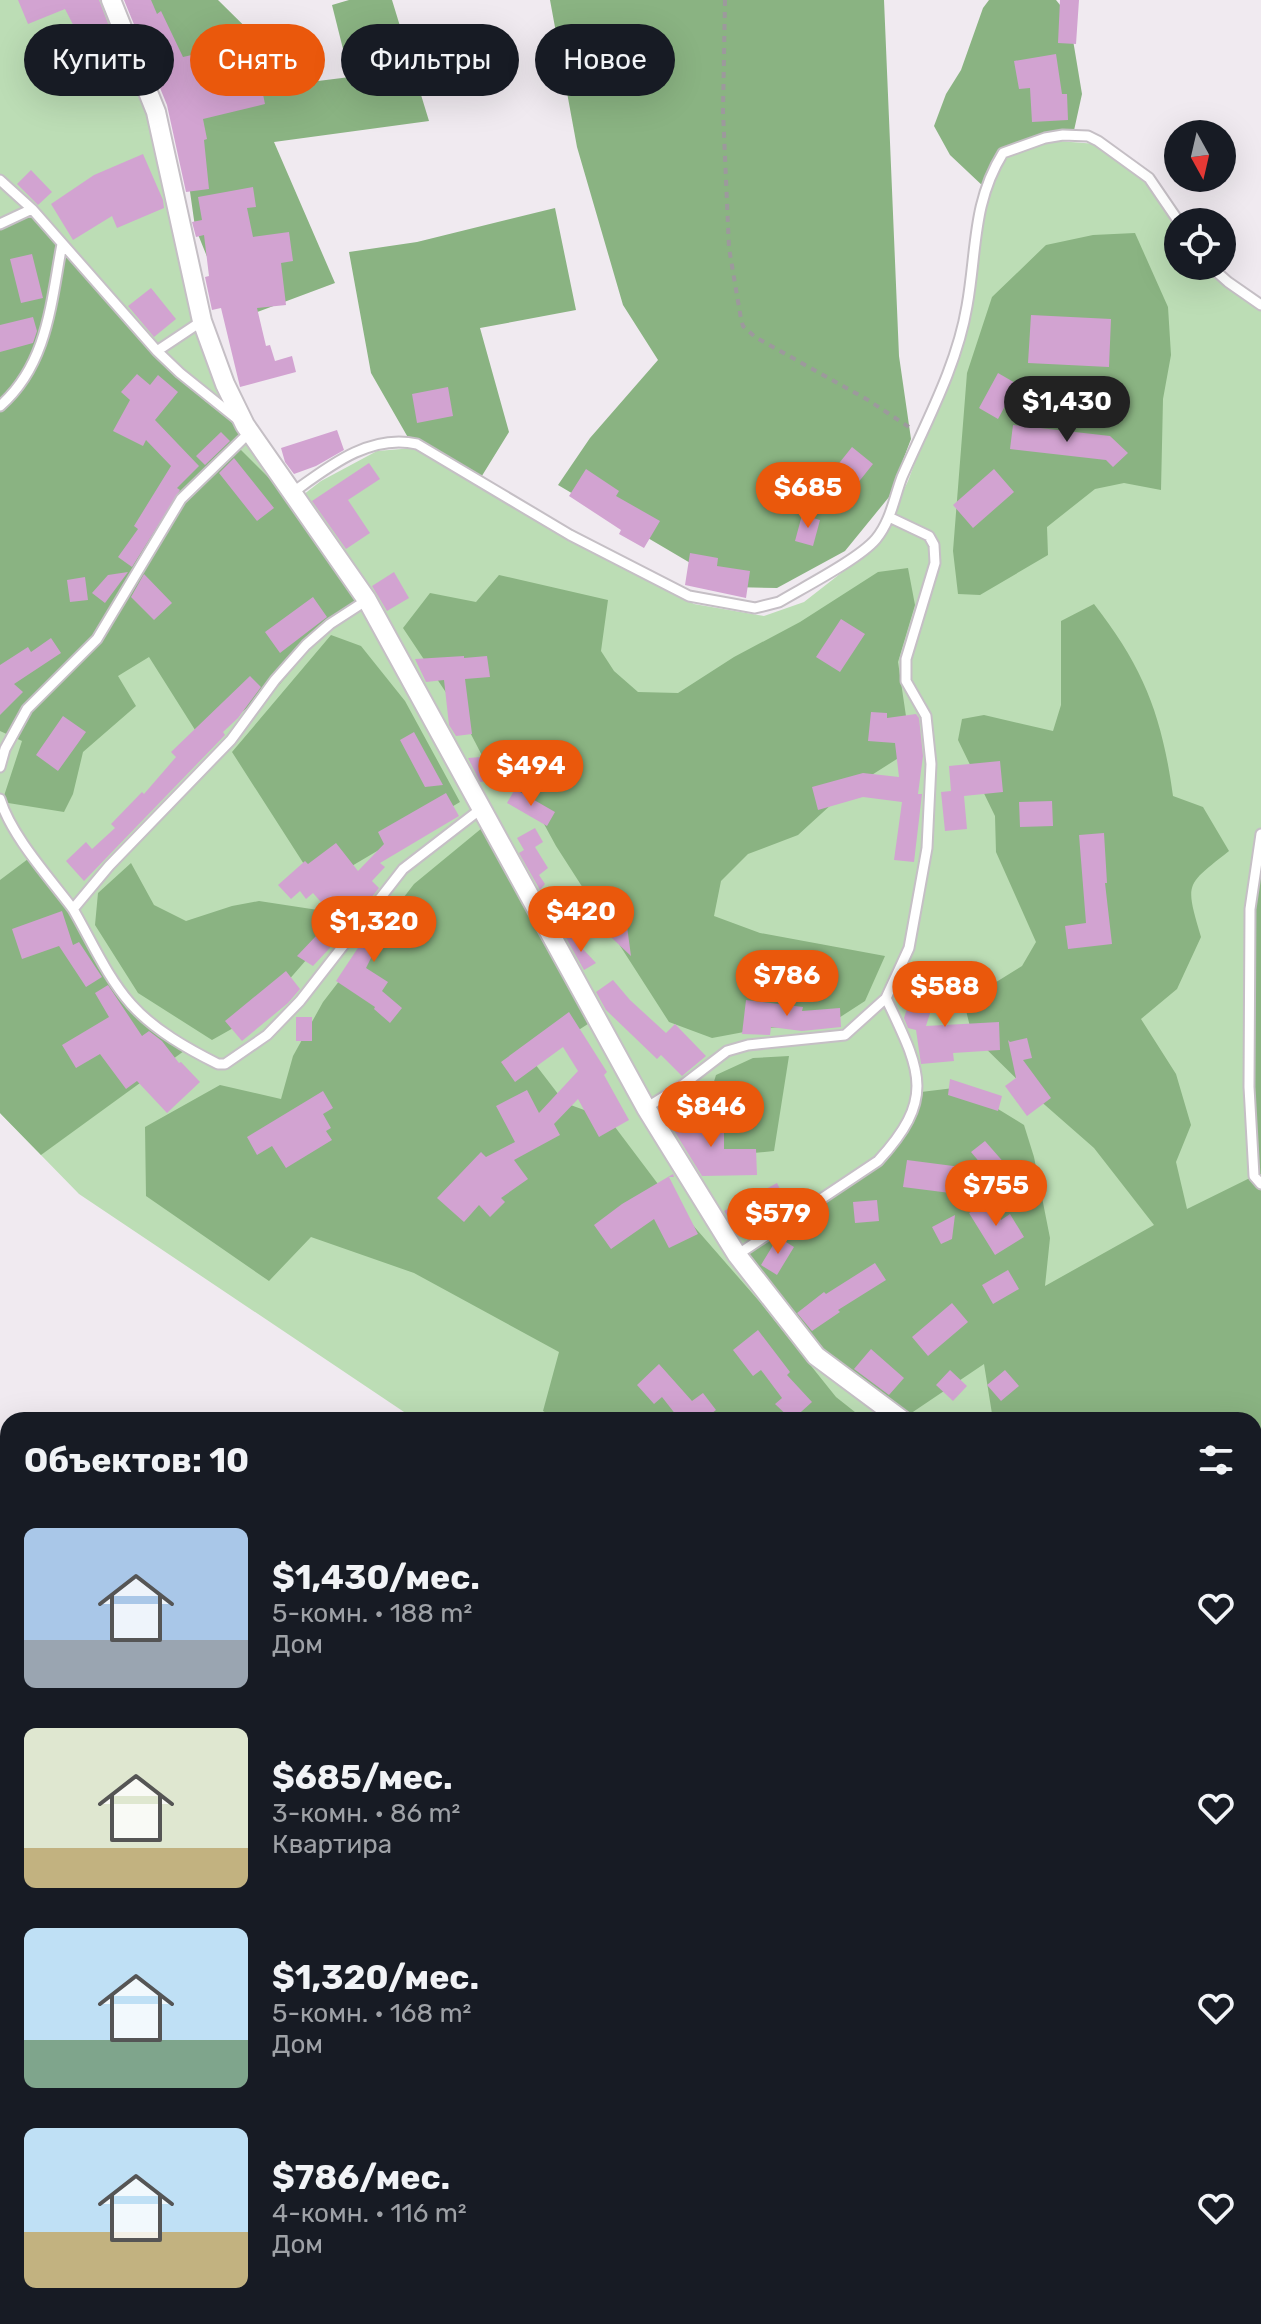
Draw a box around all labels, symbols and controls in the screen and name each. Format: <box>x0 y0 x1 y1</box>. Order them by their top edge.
chip: Купить <box>24 24 174 96</box>
chip: Снять <box>190 24 325 96</box>
chip: Фильтры <box>341 24 519 96</box>
chip: Новое <box>535 24 675 96</box>
north arrow <box>1164 120 1236 192</box>
map controls <box>1164 120 1236 280</box>
button: locate <box>1164 208 1236 280</box>
pin: $1,430 <box>1002 376 1132 444</box>
text: $1,430 <box>1022 386 1112 417</box>
pin: $685 <box>761 462 855 530</box>
text: $685 <box>774 472 842 503</box>
pin: $494 <box>484 740 578 808</box>
text: $494 <box>496 750 566 781</box>
pin: $420 <box>534 886 628 954</box>
pin: $1,320 <box>309 896 439 964</box>
text: $420 <box>546 896 616 927</box>
text: $1,320 <box>329 906 419 937</box>
pin: $786 <box>740 950 834 1018</box>
text: $786 <box>754 960 820 991</box>
pin: $588 <box>898 961 992 1029</box>
text: $588 <box>910 971 980 1002</box>
pin: $846 <box>664 1081 758 1149</box>
text: $846 <box>676 1091 746 1122</box>
pin: $755 <box>949 1160 1043 1228</box>
text: $755 <box>963 1170 1029 1201</box>
pin: $579 <box>731 1188 825 1256</box>
text: $579 <box>745 1198 811 1229</box>
icon: filters <box>1194 1438 1238 1482</box>
text: Объектов: 10 <box>24 1440 249 1481</box>
text: $1,430/мес. <box>272 1557 480 1598</box>
icon: home <box>88 1560 184 1656</box>
icon: heart <box>1194 1586 1238 1630</box>
text: 5-комн. · 188 m² <box>272 1598 472 1629</box>
text: Дом <box>272 1629 323 1660</box>
text: $685/мес. <box>272 1757 453 1798</box>
icon: home <box>88 1760 184 1856</box>
icon: heart <box>1194 1786 1238 1830</box>
text: 3-комн. · 86 m² <box>272 1798 460 1829</box>
text: Квартира <box>272 1829 392 1860</box>
text: $1,320/мес. <box>272 1957 479 1998</box>
icon: home <box>88 1960 184 2056</box>
icon: heart <box>1194 1986 1238 2030</box>
text: 5-комн. · 168 m² <box>272 1998 471 2029</box>
text: Дом <box>272 2029 323 2060</box>
text: $786/мес. <box>272 2157 450 2198</box>
icon: home <box>88 2160 184 2256</box>
icon: heart <box>1194 2186 1238 2230</box>
text: 4-комн. · 116 m² <box>272 2198 467 2229</box>
text: Дом <box>272 2229 323 2260</box>

